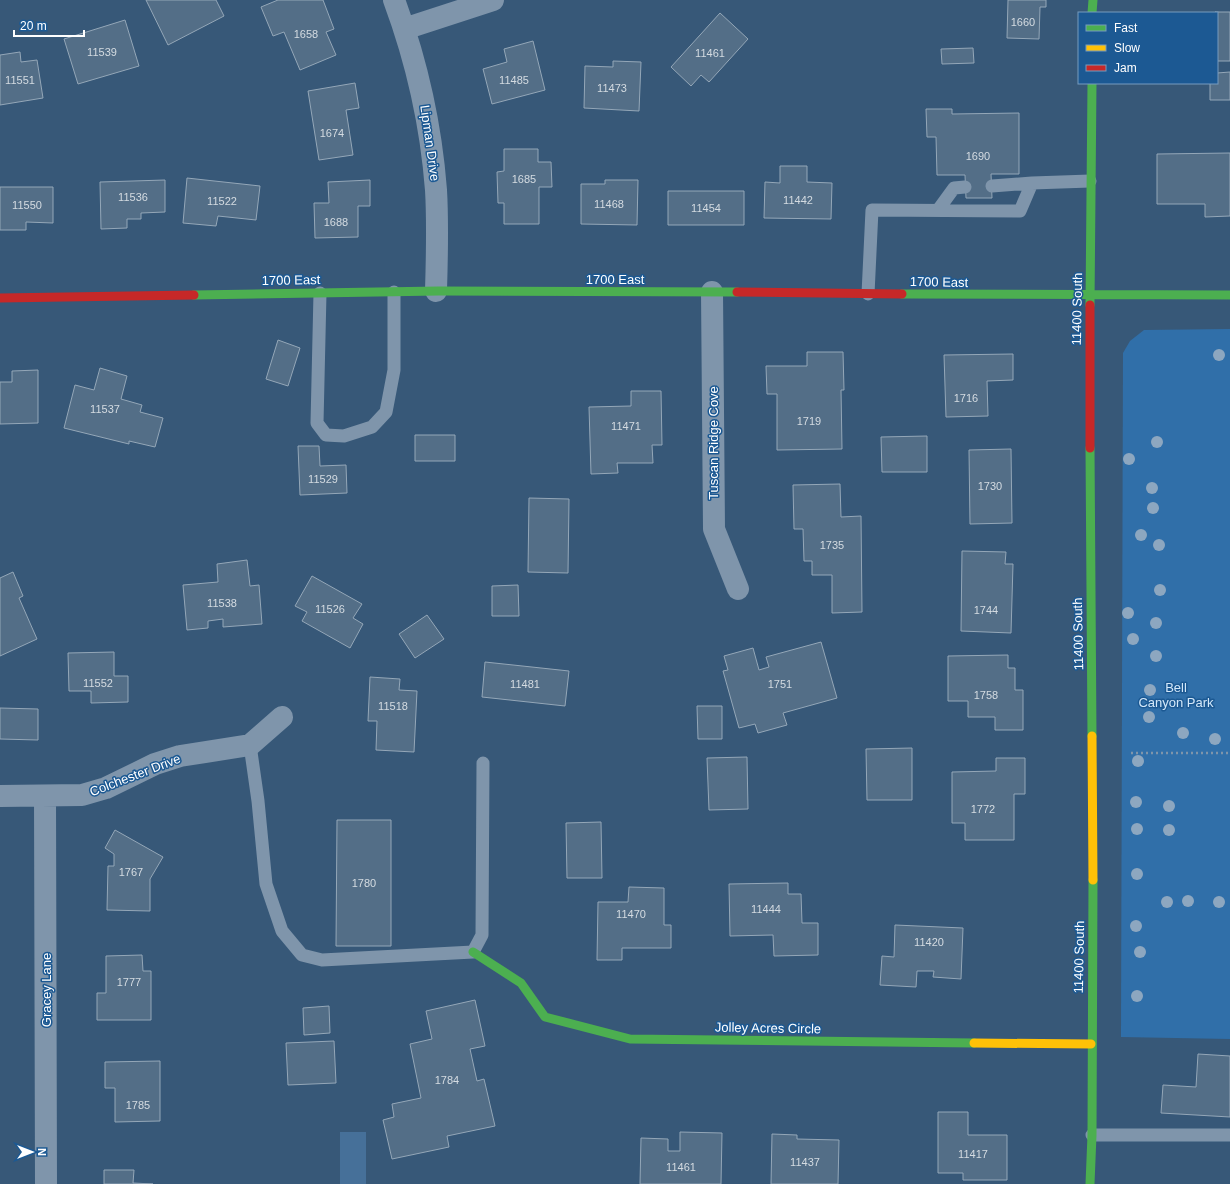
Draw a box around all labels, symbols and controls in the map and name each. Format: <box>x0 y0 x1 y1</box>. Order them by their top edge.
scale bar <box>14 12 84 38</box>
legend <box>1078 12 1218 84</box>
house number: 1660 <box>1011 16 1035 28</box>
text: 20 m <box>20 19 47 33</box>
text: Fast <box>1114 21 1138 35</box>
house number: 1658 <box>294 28 318 40</box>
text: Slow <box>1114 41 1140 55</box>
house number: 11539 <box>87 46 117 58</box>
house number: 11461 <box>695 47 725 59</box>
text: Jam <box>1114 61 1137 75</box>
house number: 11551 <box>5 74 35 86</box>
house number: 11485 <box>499 74 529 86</box>
house number: 11473 <box>597 82 627 94</box>
street label: Lipman Drive <box>417 104 443 182</box>
house number: 1674 <box>320 127 344 139</box>
house number: 1690 <box>966 150 990 162</box>
house number: 1685 <box>512 173 536 185</box>
house number: 11536 <box>118 191 148 203</box>
house number: 11442 <box>783 194 813 206</box>
house number: 11522 <box>207 195 237 207</box>
house number: 11468 <box>594 198 624 210</box>
house number: 11550 <box>12 199 42 211</box>
house number: 11454 <box>691 202 721 214</box>
house number: 1688 <box>324 216 348 228</box>
street label: 1700 East <box>262 272 321 288</box>
street label: 1700 East <box>586 272 645 287</box>
street label: 11400 South <box>1069 272 1085 346</box>
street label: 1700 East <box>910 274 969 290</box>
street label: Tuscan Ridge Cove <box>706 386 721 500</box>
house number: 1716 <box>954 392 978 404</box>
house number: 11537 <box>90 403 120 415</box>
house number: 1719 <box>797 415 821 427</box>
house number: 11471 <box>611 420 641 432</box>
house number: 11529 <box>308 473 338 485</box>
house number: 1730 <box>978 480 1002 492</box>
house number: 1735 <box>820 539 844 551</box>
house number: 11538 <box>207 597 237 609</box>
street label: 11400 South <box>1070 597 1086 671</box>
house number: 11526 <box>315 603 345 615</box>
house number: 1744 <box>974 604 998 616</box>
house number: 11552 <box>83 677 113 689</box>
house number: 11481 <box>510 678 540 690</box>
house number: 1751 <box>768 678 792 690</box>
park label: Bell Canyon Park <box>1138 680 1214 710</box>
house number: 1758 <box>974 689 998 701</box>
house number: 11518 <box>378 700 408 712</box>
street label: Colchester Drive <box>87 751 183 799</box>
house number: 1772 <box>971 803 995 815</box>
house number: 1767 <box>119 866 143 878</box>
house number: 1780 <box>352 877 376 889</box>
house number: 11444 <box>751 903 781 915</box>
house number: 11470 <box>616 908 646 920</box>
street label: 11400 South <box>1071 920 1087 994</box>
house number: 11420 <box>914 936 944 948</box>
street label: Gracey Lane <box>39 953 54 1027</box>
house number: 1777 <box>117 976 141 988</box>
street label: Jolley Acres Circle <box>715 1020 821 1036</box>
house number: 1784 <box>435 1074 459 1086</box>
house number: 1785 <box>126 1099 150 1111</box>
north arrow <box>12 1132 52 1172</box>
text: N <box>36 1148 48 1156</box>
house number: 11417 <box>958 1148 988 1160</box>
house number: 11437 <box>790 1156 820 1168</box>
house number: 11461 <box>666 1161 696 1173</box>

